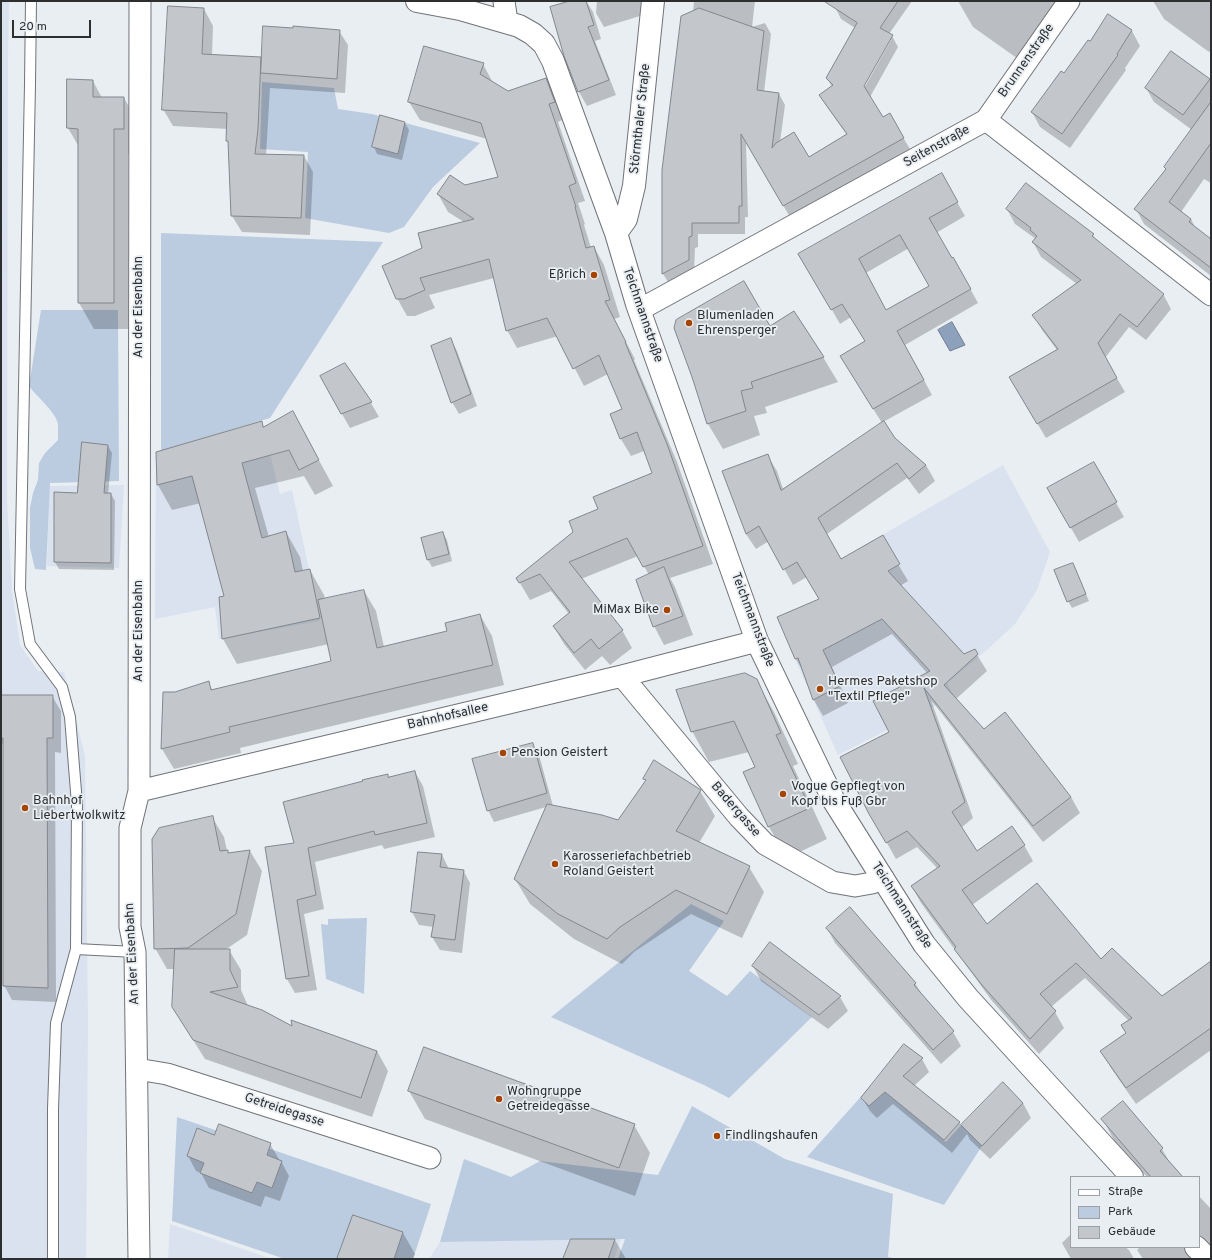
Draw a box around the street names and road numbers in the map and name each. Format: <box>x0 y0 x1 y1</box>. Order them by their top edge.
street label: Brunnenstraße <box>996 21 1058 101</box>
street label: Störmthaler Straße <box>627 63 655 175</box>
street label: Seitenstraße <box>901 122 973 172</box>
street label: An der Eisenbahn <box>131 256 147 358</box>
street label: Teichmannstraße <box>618 265 666 365</box>
street label: Teichmannstraße <box>727 571 777 669</box>
street label: An der Eisenbahn <box>131 580 147 682</box>
street label: Bahnhofsallee <box>406 700 490 734</box>
street label: Badergasse <box>707 779 763 841</box>
street label: Teichmannstraße <box>867 860 935 952</box>
street label: An der Eisenbahn <box>123 902 143 1006</box>
street label: Getreidegasse <box>242 1091 326 1131</box>

